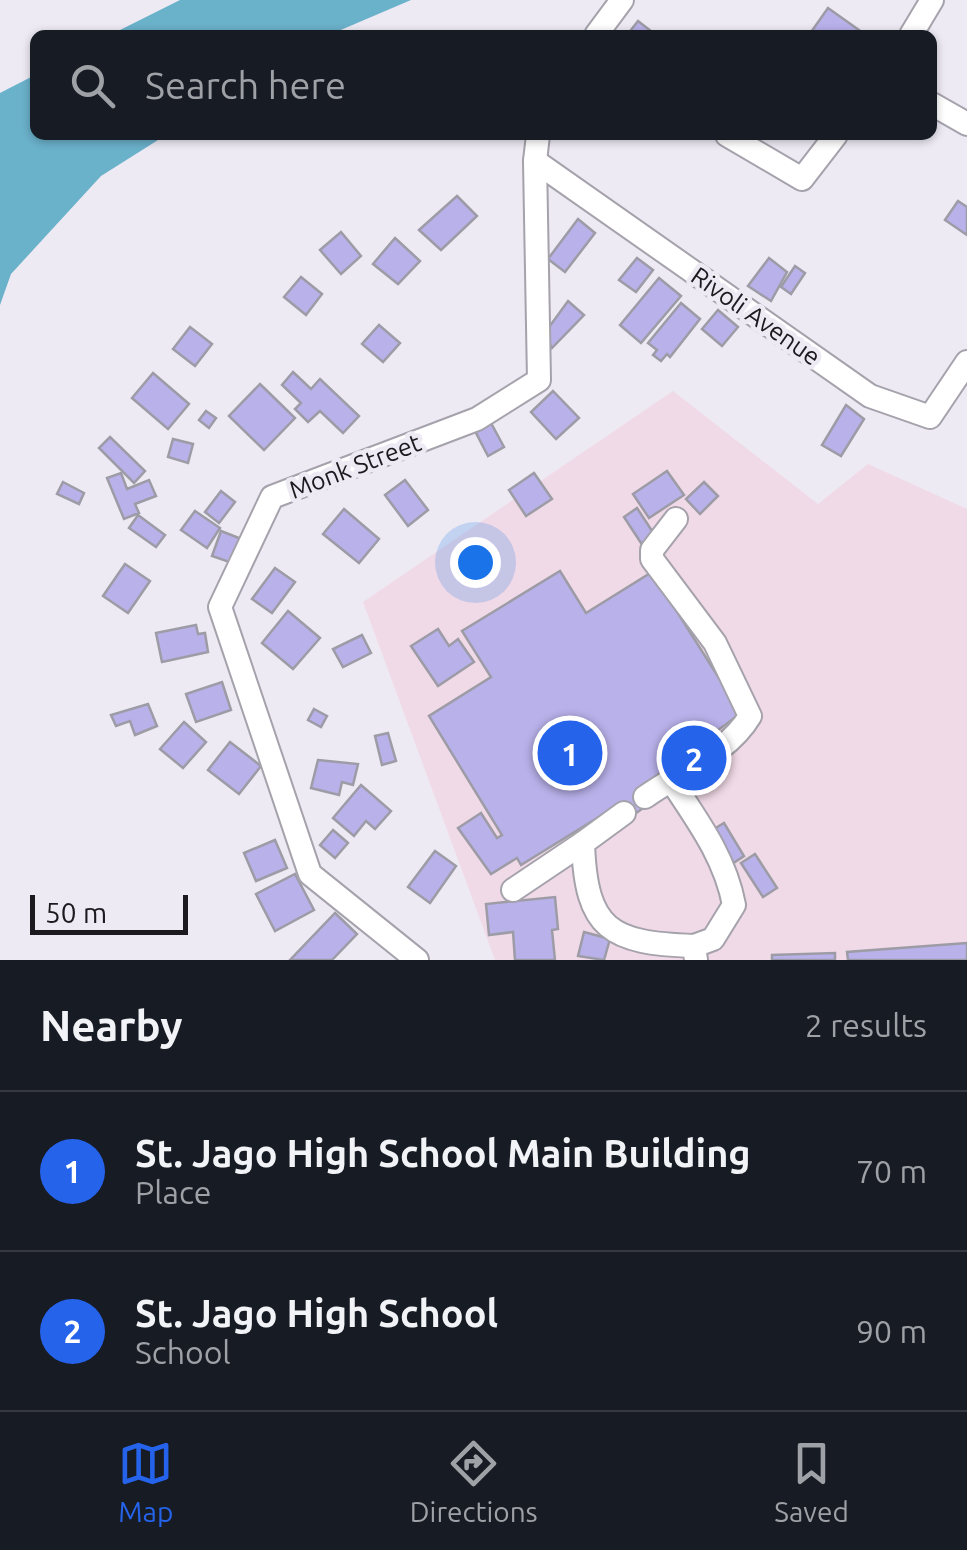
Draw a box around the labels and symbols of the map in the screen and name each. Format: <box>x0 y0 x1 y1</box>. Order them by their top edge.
street label: Rivoli Avenue <box>686 261 826 371</box>
street label: Monk Street <box>285 428 425 504</box>
your location <box>450 537 501 588</box>
pin: 1 <box>538 716 602 790</box>
pin: 2 <box>662 720 726 796</box>
scale bar <box>30 890 188 934</box>

